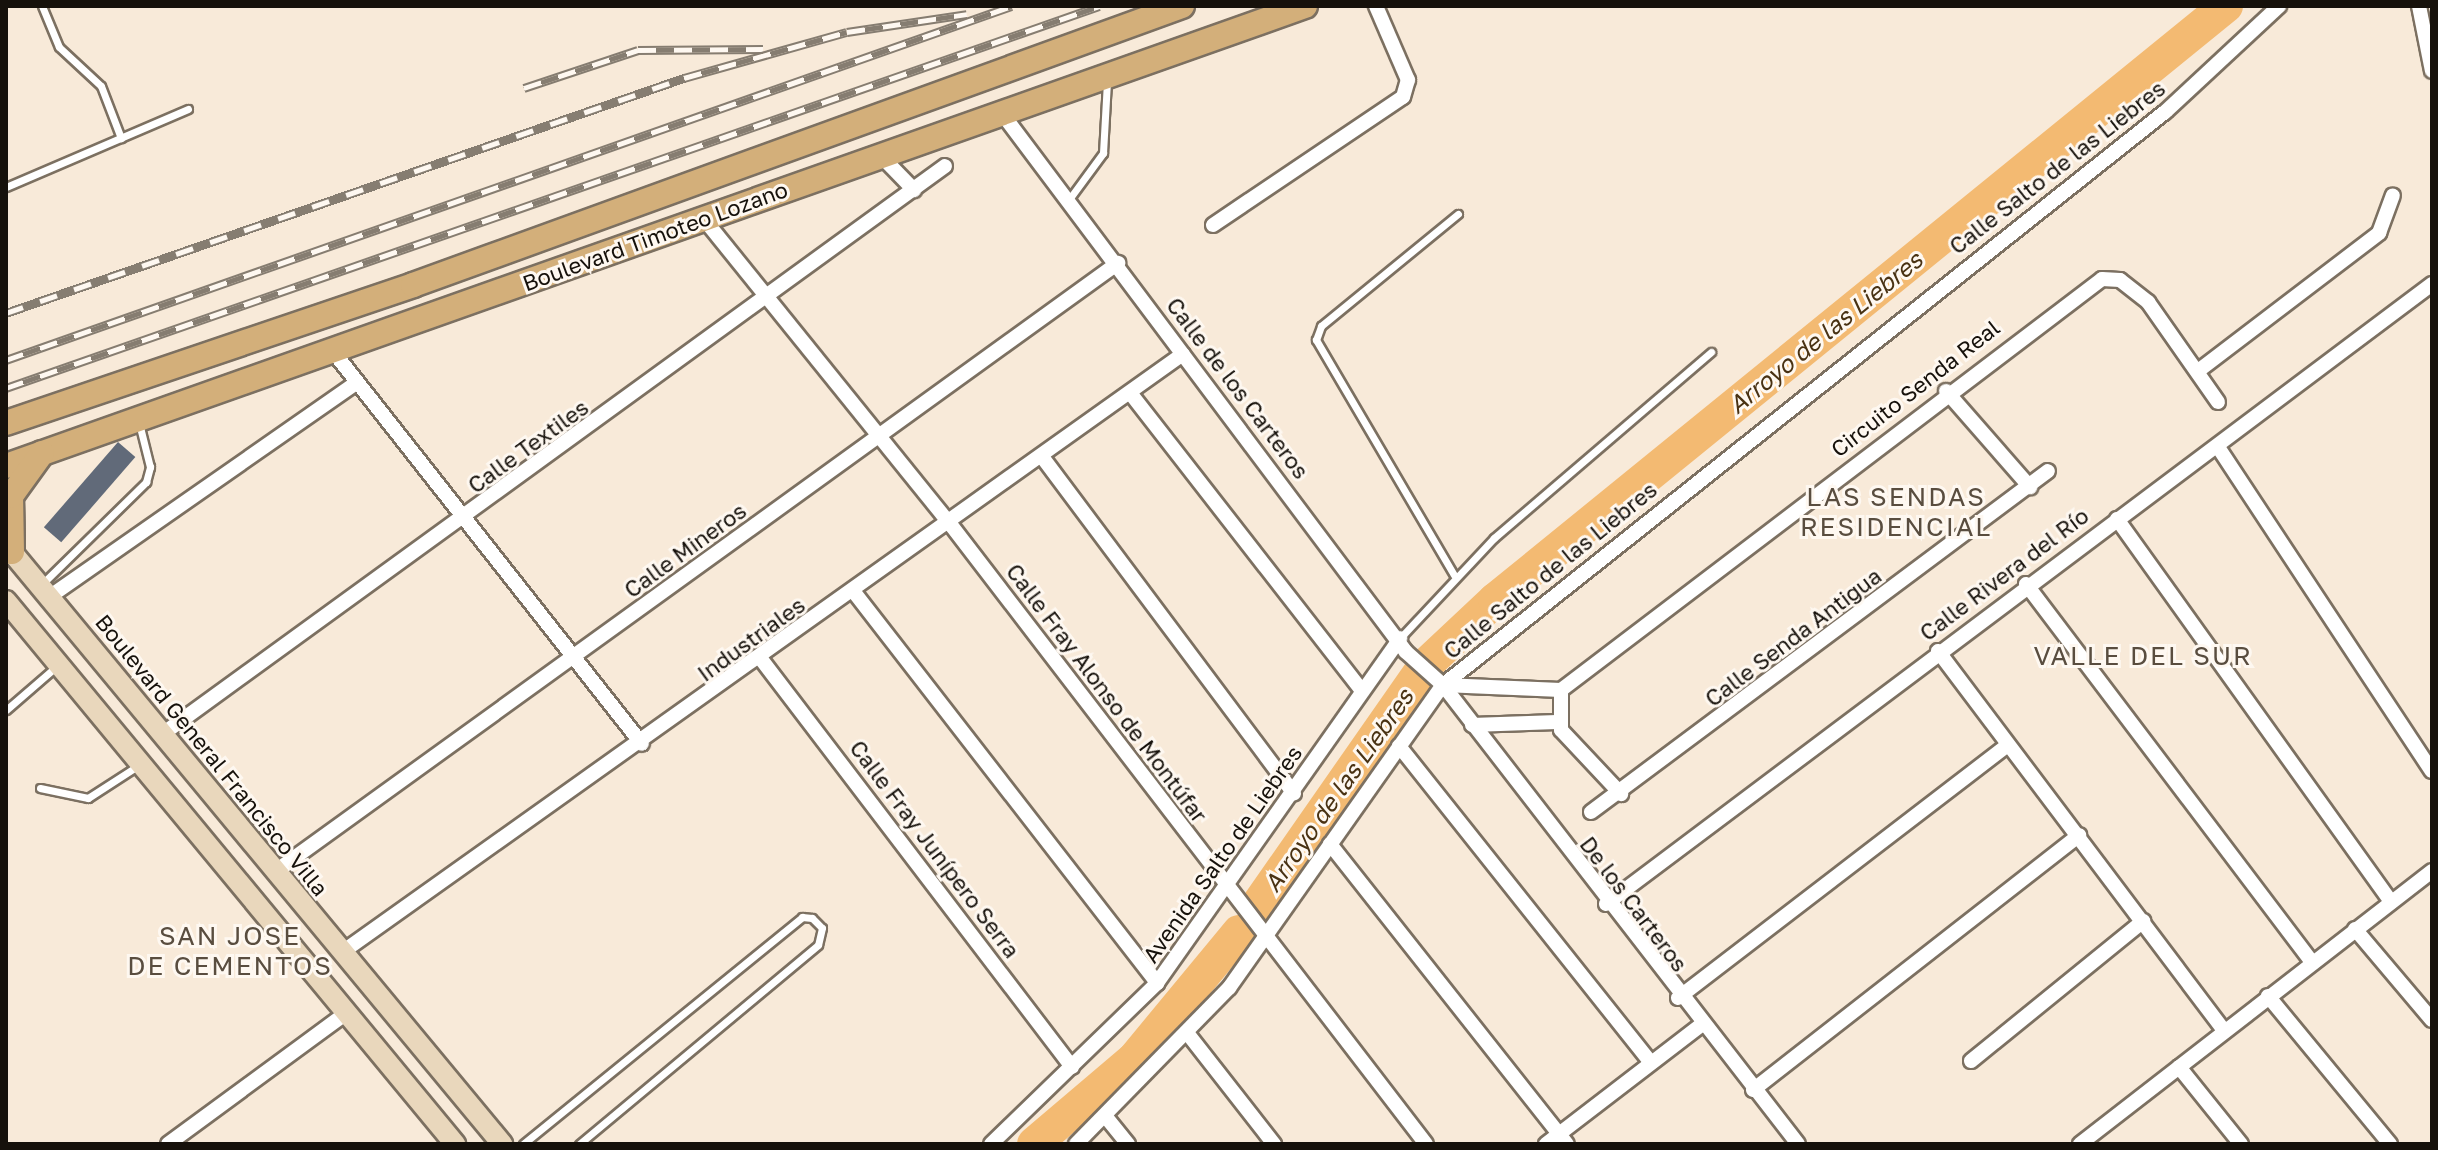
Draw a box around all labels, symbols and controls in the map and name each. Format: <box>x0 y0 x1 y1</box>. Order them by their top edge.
street label: Calle Salto de las Liebres <box>1944 75 2170 259</box>
street label: Boulevard Timoteo Lozano <box>519 176 791 296</box>
water label: Arroyo de las Liebres <box>1722 245 1928 419</box>
street label: Calle de los Carteros <box>1161 292 1315 484</box>
street label: Circuito Senda Real <box>1825 314 2005 462</box>
street label: Calle Textiles <box>463 394 593 498</box>
street label: Calle Salto de las Liebres <box>1438 476 1662 664</box>
district label: LAS SENDAS RESIDENCIAL <box>1800 481 1992 542</box>
street label: Calle Mineros <box>619 497 751 603</box>
street label: Calle Rivera del Río <box>1915 502 2093 646</box>
street label: Calle Fray Alonso de Montúfar <box>1001 559 1213 827</box>
street label: Calle Senda Antigua <box>1700 562 1886 712</box>
street label: Industriales <box>692 591 810 687</box>
street label: Boulevard General Francisco Villa <box>90 609 334 901</box>
district label: VALLE DEL SUR <box>2033 640 2253 672</box>
water label: Arroyo de las Liebres <box>1257 683 1419 897</box>
street label: Calle Fray Junípero Serra <box>845 735 1025 963</box>
street label: Avenida Salto de Liebres <box>1137 740 1307 968</box>
street label: De los Carteros <box>1575 831 1693 977</box>
district label: SAN JOSE DE CEMENTOS <box>127 920 333 982</box>

